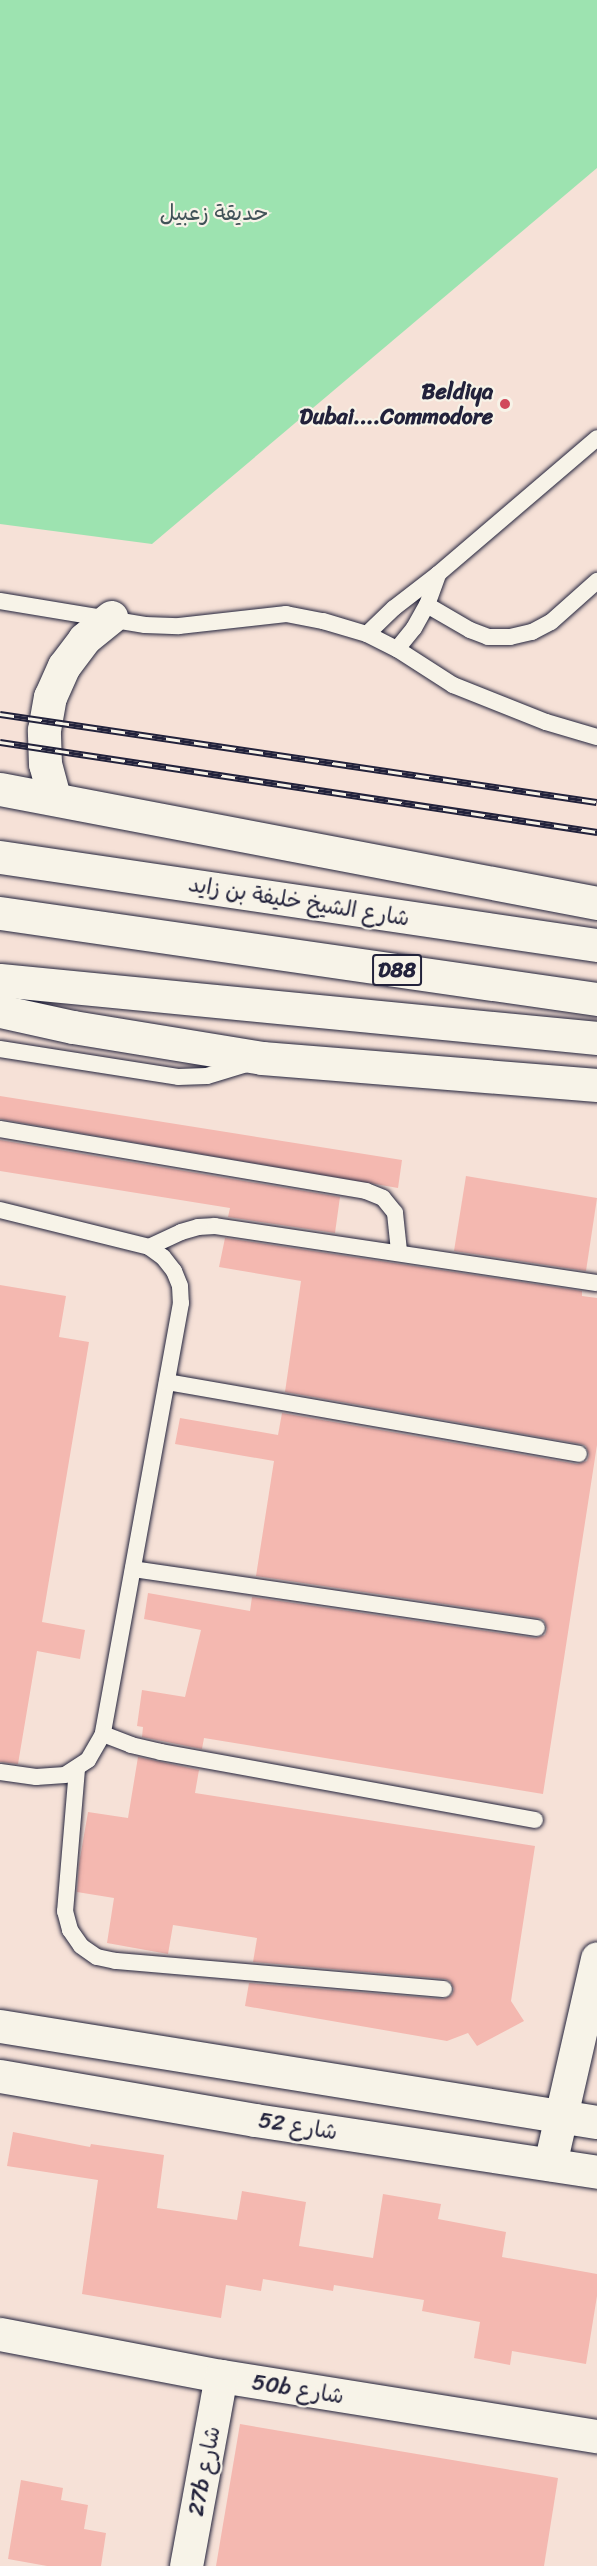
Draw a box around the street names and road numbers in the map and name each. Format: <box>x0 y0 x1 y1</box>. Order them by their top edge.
street label: شارع الشيخ خليفة بن زايد <box>187 870 411 932</box>
road number: D88 <box>372 952 422 988</box>
street label: شارع 52 <box>257 2107 339 2145</box>
street label: 50b شارع <box>250 2369 346 2409</box>
street label: 27b شارع <box>182 2424 226 2518</box>

